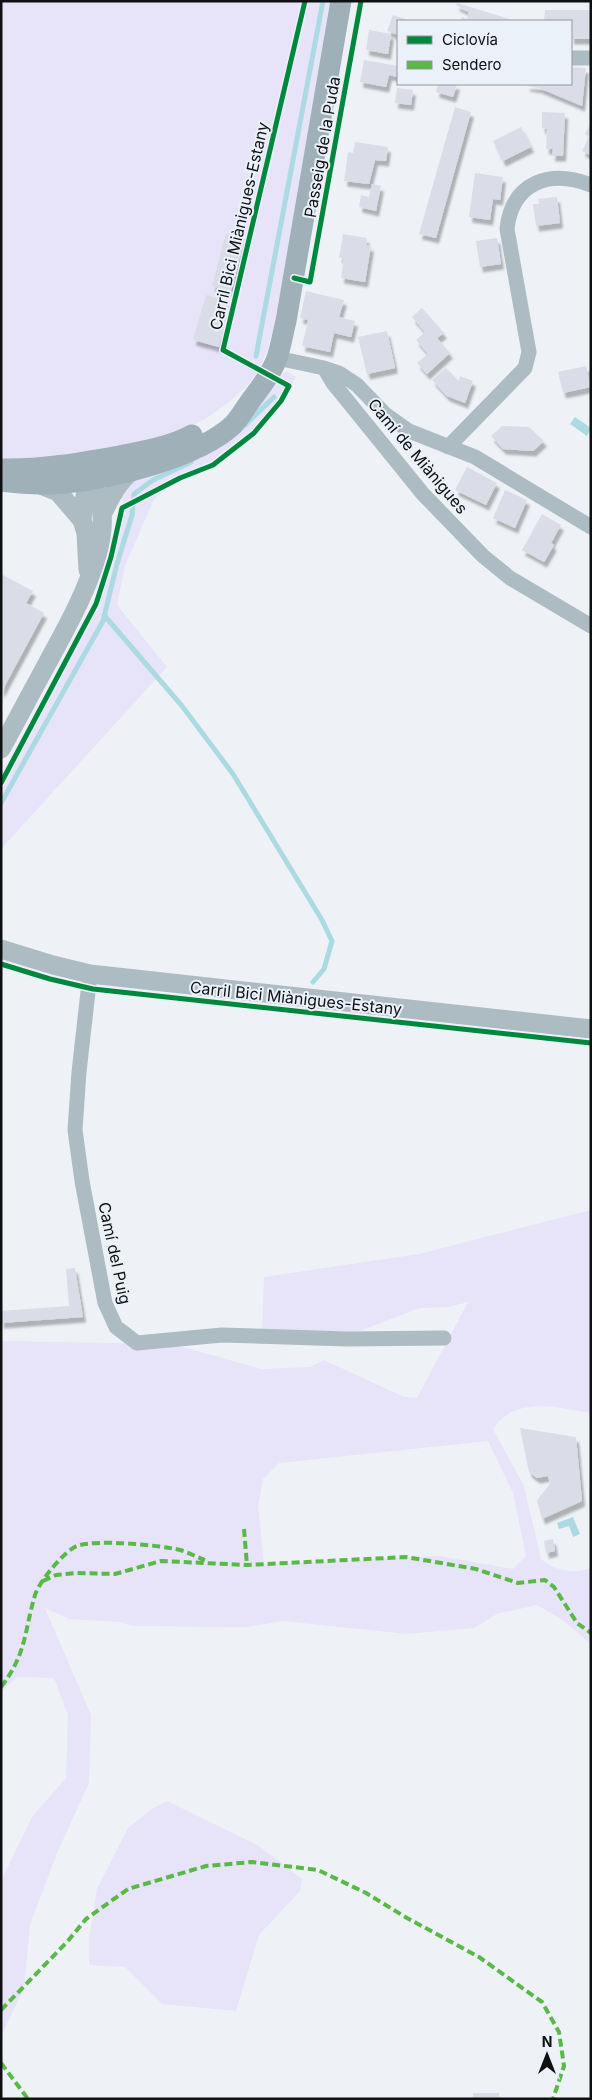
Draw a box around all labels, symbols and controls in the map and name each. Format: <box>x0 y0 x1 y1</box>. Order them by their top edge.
legend <box>397 20 572 85</box>
text: Ciclovía <box>442 30 498 49</box>
text: Sendero <box>442 55 502 74</box>
street label: Passeig de la Puda <box>300 75 344 219</box>
street label: Carril Bici Miànigues-Estany <box>205 120 273 332</box>
street label: Camí de Miànigues <box>364 394 472 518</box>
street label: Carril Bici Miànigues-Estany <box>189 977 403 1019</box>
street label: Camí del Puig <box>94 1200 136 1306</box>
north arrow <box>522 2030 572 2080</box>
text: N <box>542 2033 552 2050</box>

